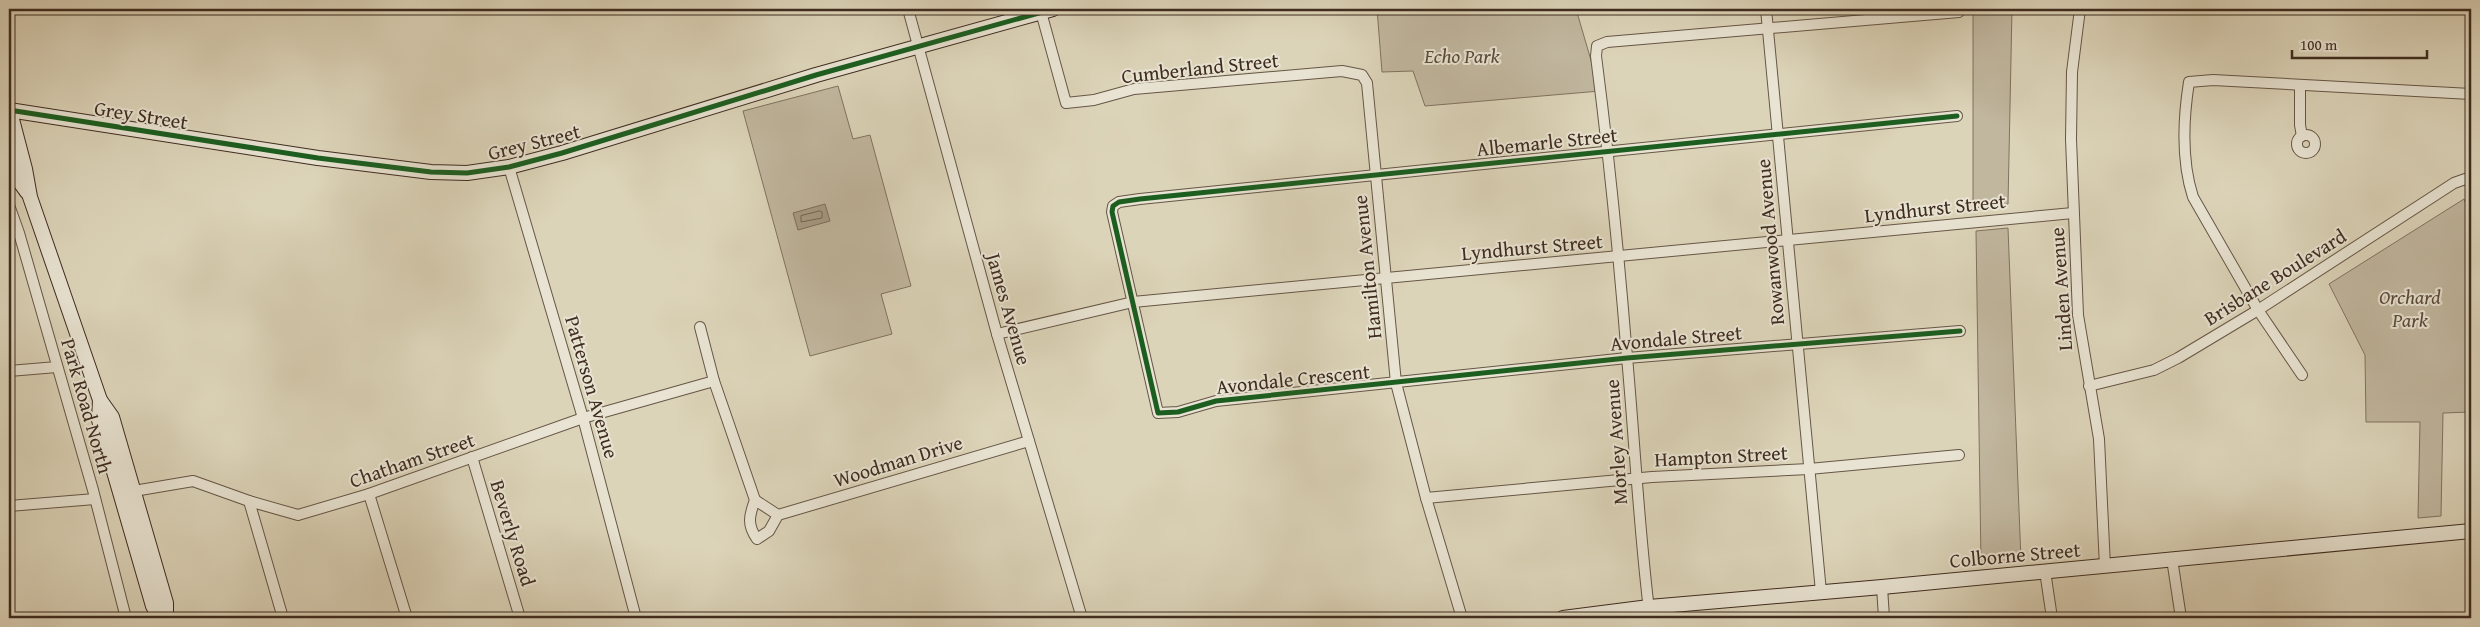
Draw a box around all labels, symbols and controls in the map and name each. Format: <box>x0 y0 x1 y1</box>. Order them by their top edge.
scale bar <box>2292 28 2428 60</box>
text: 100 m <box>2300 34 2338 55</box>
park label: Echo Park <box>1423 41 1501 70</box>
street label: Cumberland Street <box>1120 45 1280 90</box>
street label: Grey Street <box>92 93 190 136</box>
street label: Grey Street <box>485 116 583 167</box>
street label: Albemarle Street <box>1475 120 1619 163</box>
street label: Rowanwood Avenue <box>1748 158 1791 326</box>
street label: Lyndhurst Street <box>1863 186 2007 229</box>
street label: Hamilton Avenue <box>1345 194 1388 340</box>
street label: Brisbane Boulevard <box>2198 221 2352 332</box>
street label: Lyndhurst Street <box>1460 226 1604 267</box>
street label: Linden Avenue <box>2042 226 2079 352</box>
street label: James Avenue <box>979 247 1039 368</box>
park label: Orchard Park <box>2379 282 2441 334</box>
street label: Patterson Avenue <box>558 312 627 462</box>
street label: Avondale Street <box>1609 317 1743 358</box>
street label: Park Road North <box>54 335 121 477</box>
street label: Avondale Crescent <box>1215 356 1371 401</box>
street label: Morley Avenue <box>1597 378 1634 506</box>
street label: Chatham Street <box>345 425 478 495</box>
street label: Woodman Drive <box>830 427 966 494</box>
street label: Hampton Street <box>1654 438 1788 473</box>
street label: Beverly Road <box>484 476 543 590</box>
street label: Colborne Street <box>1948 534 2082 575</box>

